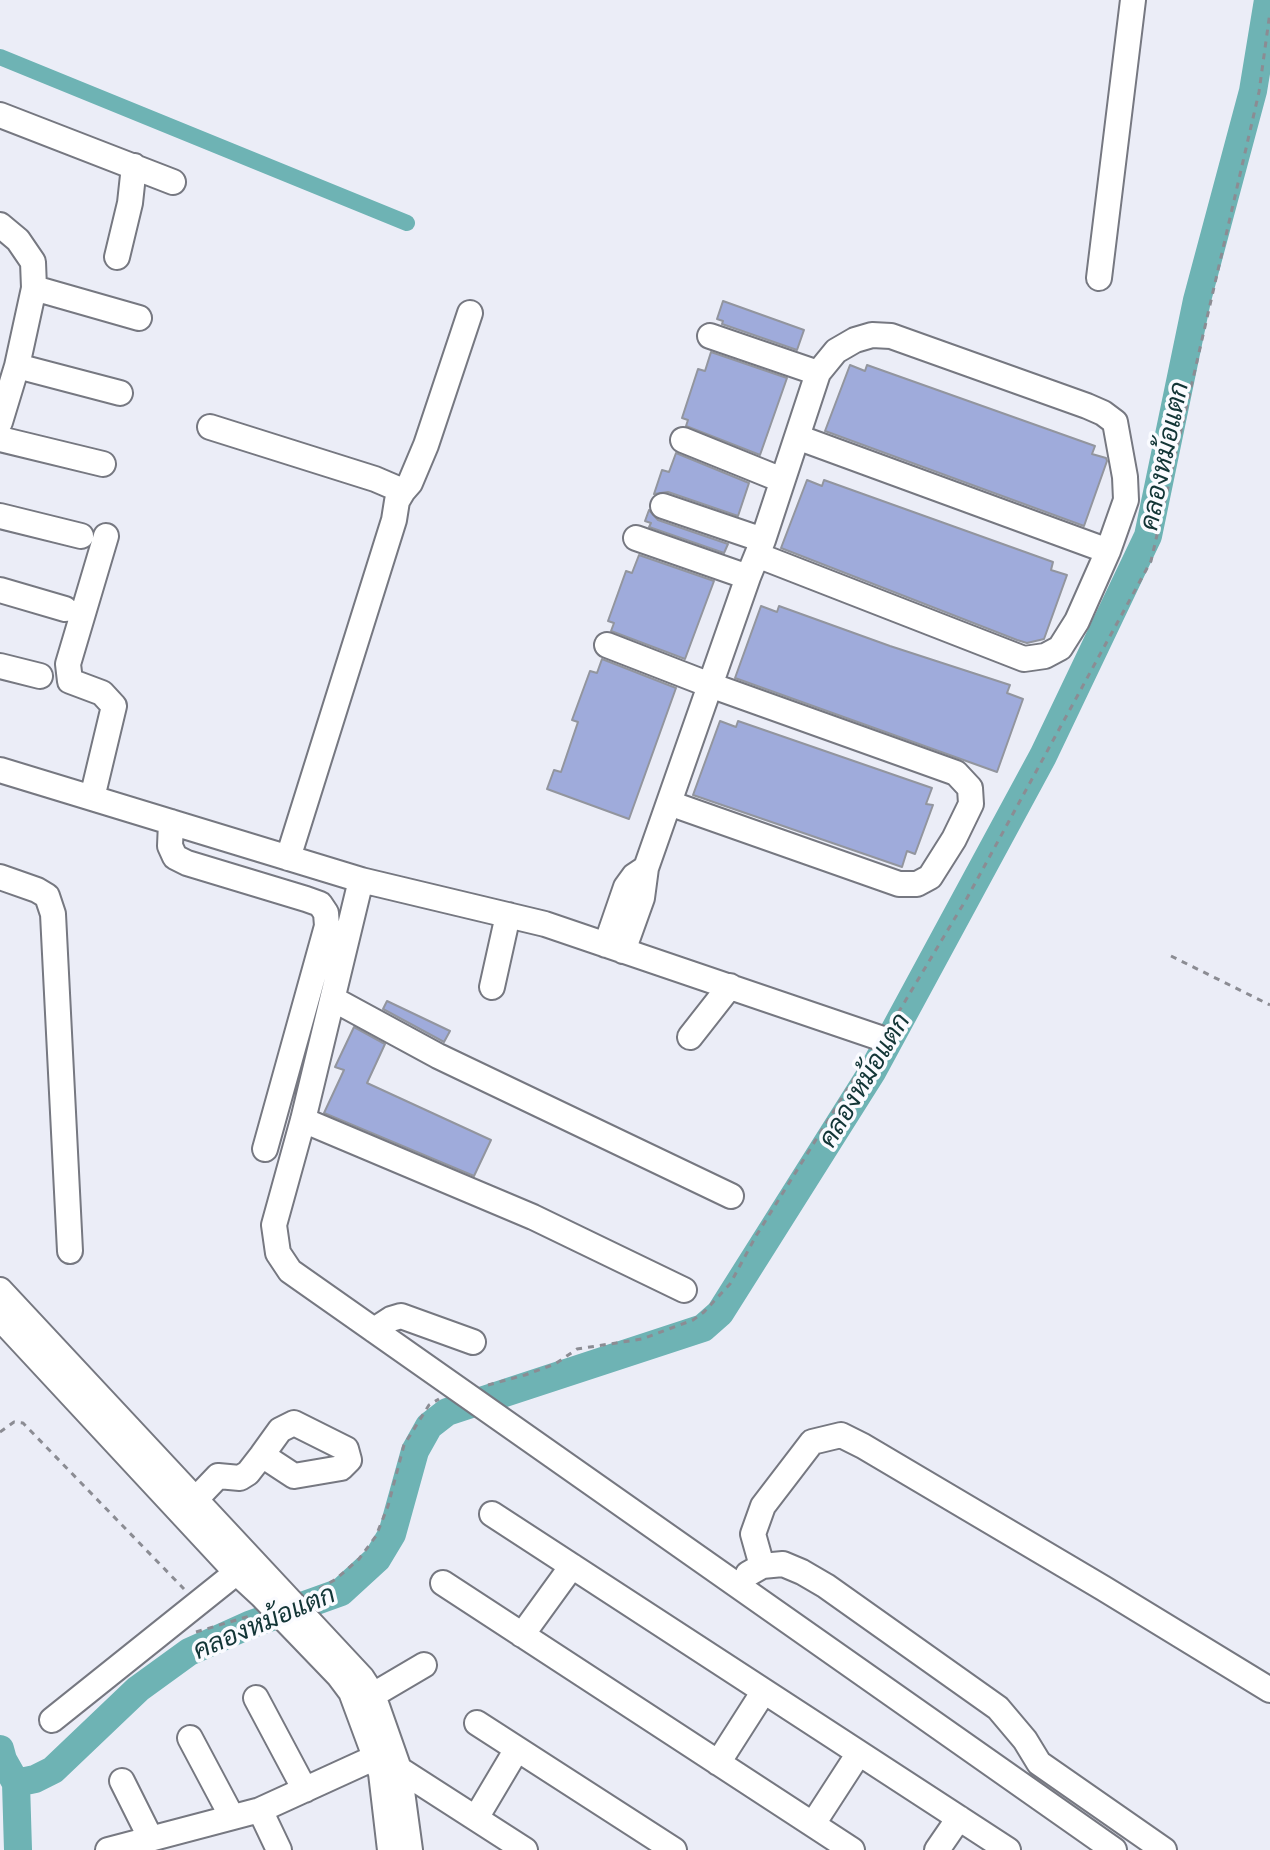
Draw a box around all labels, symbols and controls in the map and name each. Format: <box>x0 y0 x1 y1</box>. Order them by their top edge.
water label: คลองหม้อแตก <box>1133 379 1195 533</box>
water label: คลองหม้อแตก <box>812 1007 916 1153</box>
water label: คลองหม้อแตก <box>188 1578 340 1666</box>

